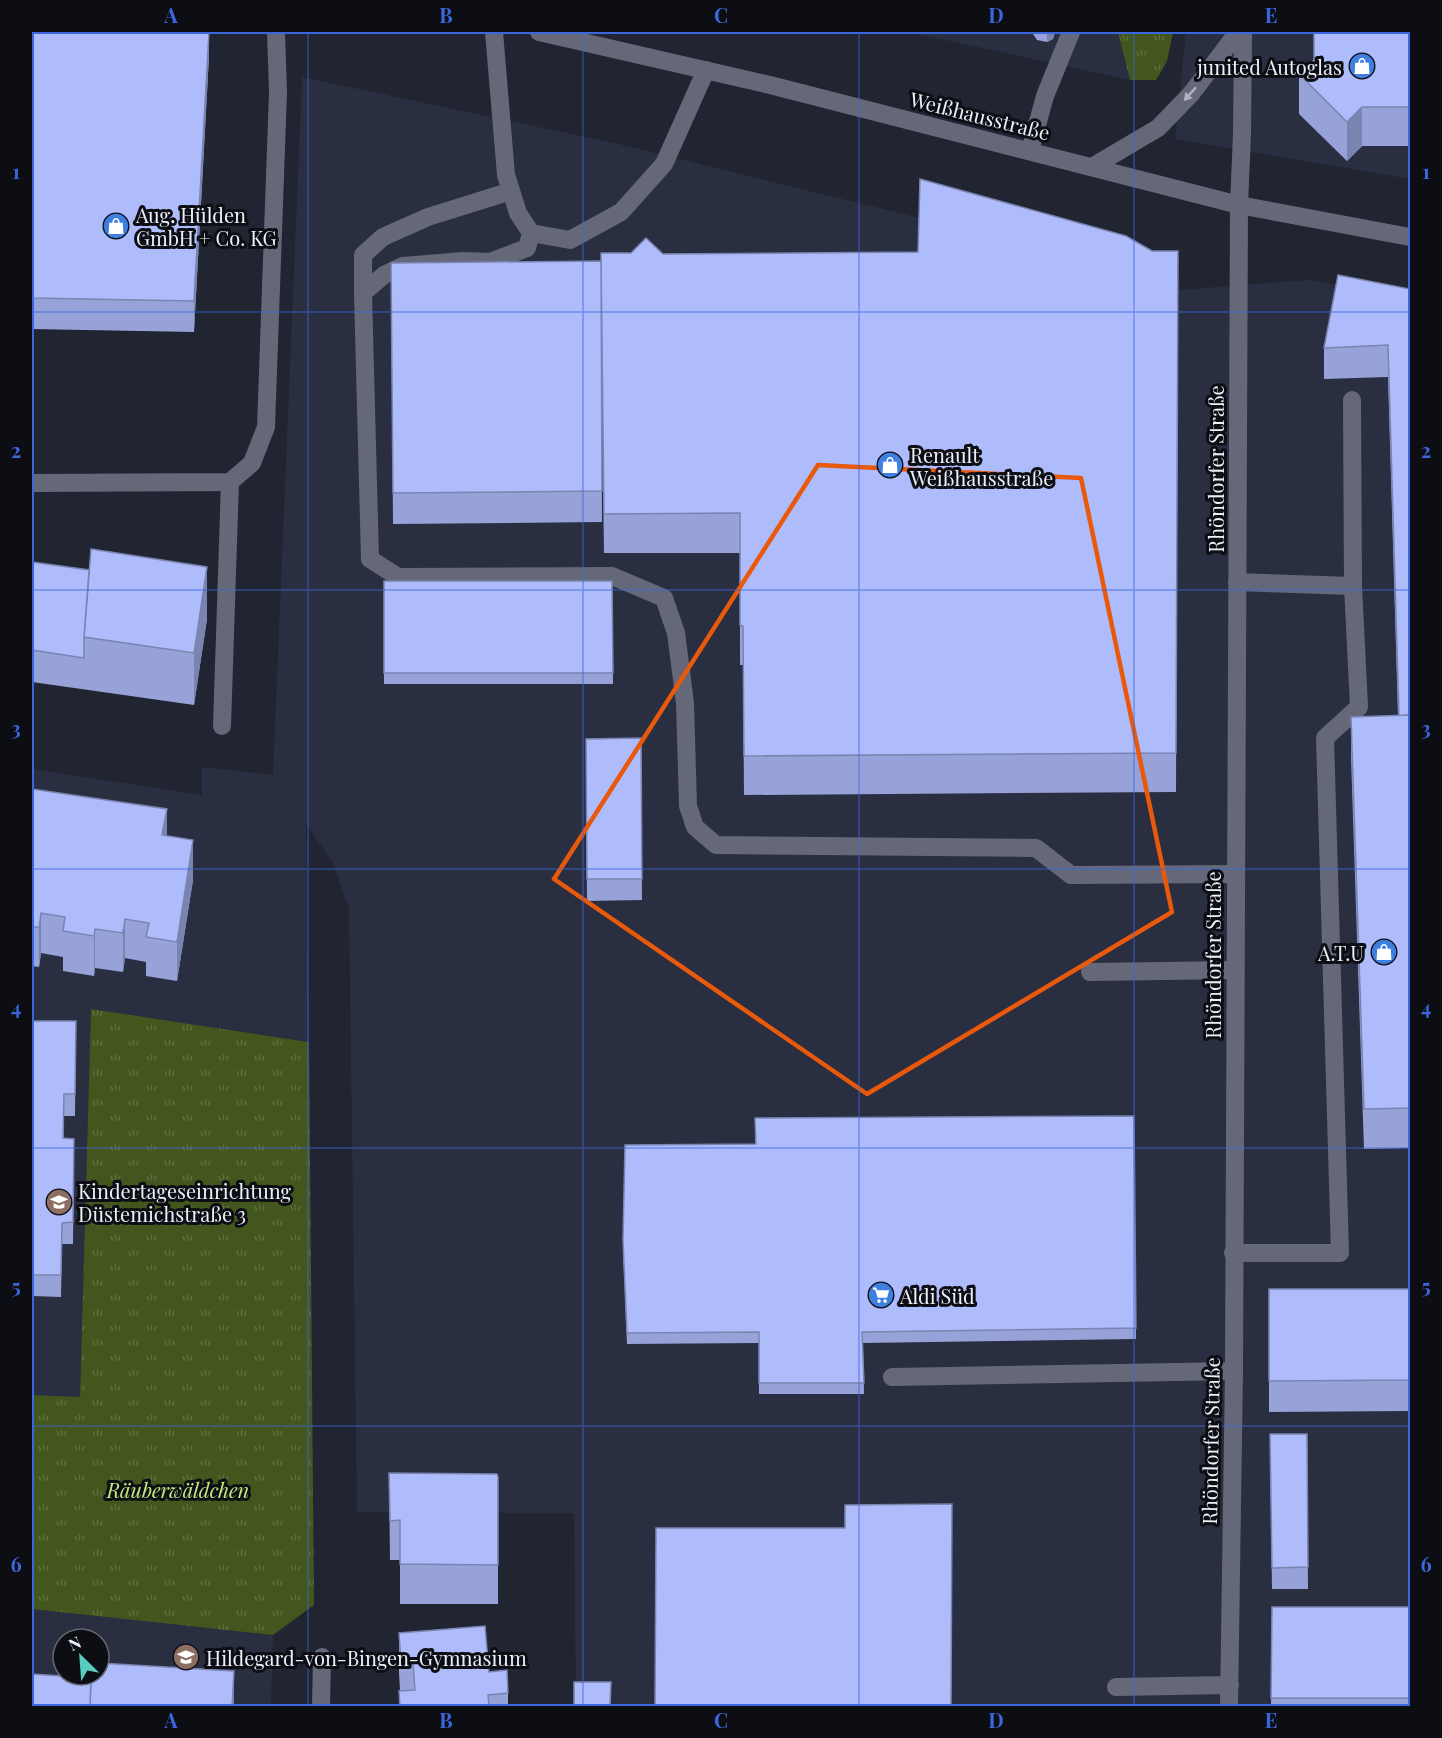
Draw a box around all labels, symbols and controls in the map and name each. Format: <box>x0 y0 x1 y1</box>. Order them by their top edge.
text: A <box>163 1 178 28</box>
text: B <box>439 1 453 28</box>
text: C <box>714 1 728 28</box>
text: D <box>988 1 1004 28</box>
text: E <box>1265 1 1277 28</box>
shop icon: junited Autoglas <box>1347 51 1377 81</box>
place label: junited Autoglas <box>1196 53 1342 80</box>
street label: Weißhausstraße <box>906 84 1053 145</box>
one-way arrow <box>1183 86 1196 102</box>
text: 1 <box>12 157 20 184</box>
text: 1 <box>1422 157 1430 184</box>
place label: Aug. Hülden GmbH + Co. KG <box>135 201 276 251</box>
shop icon: Aug. Hülden GmbH + Co. KG <box>101 211 131 241</box>
street label: Rhöndorfer Straße <box>1202 385 1229 553</box>
text: 2 <box>11 436 21 463</box>
text: 2 <box>1421 436 1431 463</box>
place label: Renault Weißhausstraße <box>909 441 1053 491</box>
shop icon: Renault Weißhausstraße <box>875 450 905 480</box>
text: 3 <box>11 714 21 741</box>
text: 3 <box>1421 714 1431 741</box>
street label: Rhöndorfer Straße <box>1199 871 1226 1039</box>
shop icon: A.T.U <box>1369 937 1399 967</box>
place label: A.T.U <box>1317 939 1364 966</box>
text: 4 <box>11 993 21 1020</box>
text: 4 <box>1421 993 1431 1020</box>
place label: Kindertageseinrichtung Düstemichstraße 3 <box>78 1177 292 1227</box>
school or university icon: Kindertageseinrichtung Düstemichstraße 3 <box>44 1187 74 1217</box>
text: 5 <box>11 1272 21 1299</box>
text: 5 <box>1421 1272 1431 1299</box>
supermarket icon: Aldi Süd <box>866 1280 896 1310</box>
place label: Aldi Süd <box>899 1282 975 1309</box>
street label: Rhöndorfer Straße <box>1195 1357 1225 1525</box>
park label: Räuberwäldchen <box>106 1476 249 1503</box>
text: 6 <box>10 1550 22 1577</box>
text: 6 <box>1420 1550 1432 1577</box>
north arrow <box>51 1627 111 1687</box>
text: N <box>65 1631 85 1655</box>
school or university icon: Hildegard-von-Bingen-Gymnasium <box>171 1642 201 1672</box>
place label: Hildegard-von-Bingen-Gymnasium <box>206 1644 527 1671</box>
text: A <box>163 1706 178 1733</box>
text: B <box>439 1706 453 1733</box>
text: C <box>714 1706 728 1733</box>
text: D <box>988 1706 1004 1733</box>
text: E <box>1265 1706 1277 1733</box>

